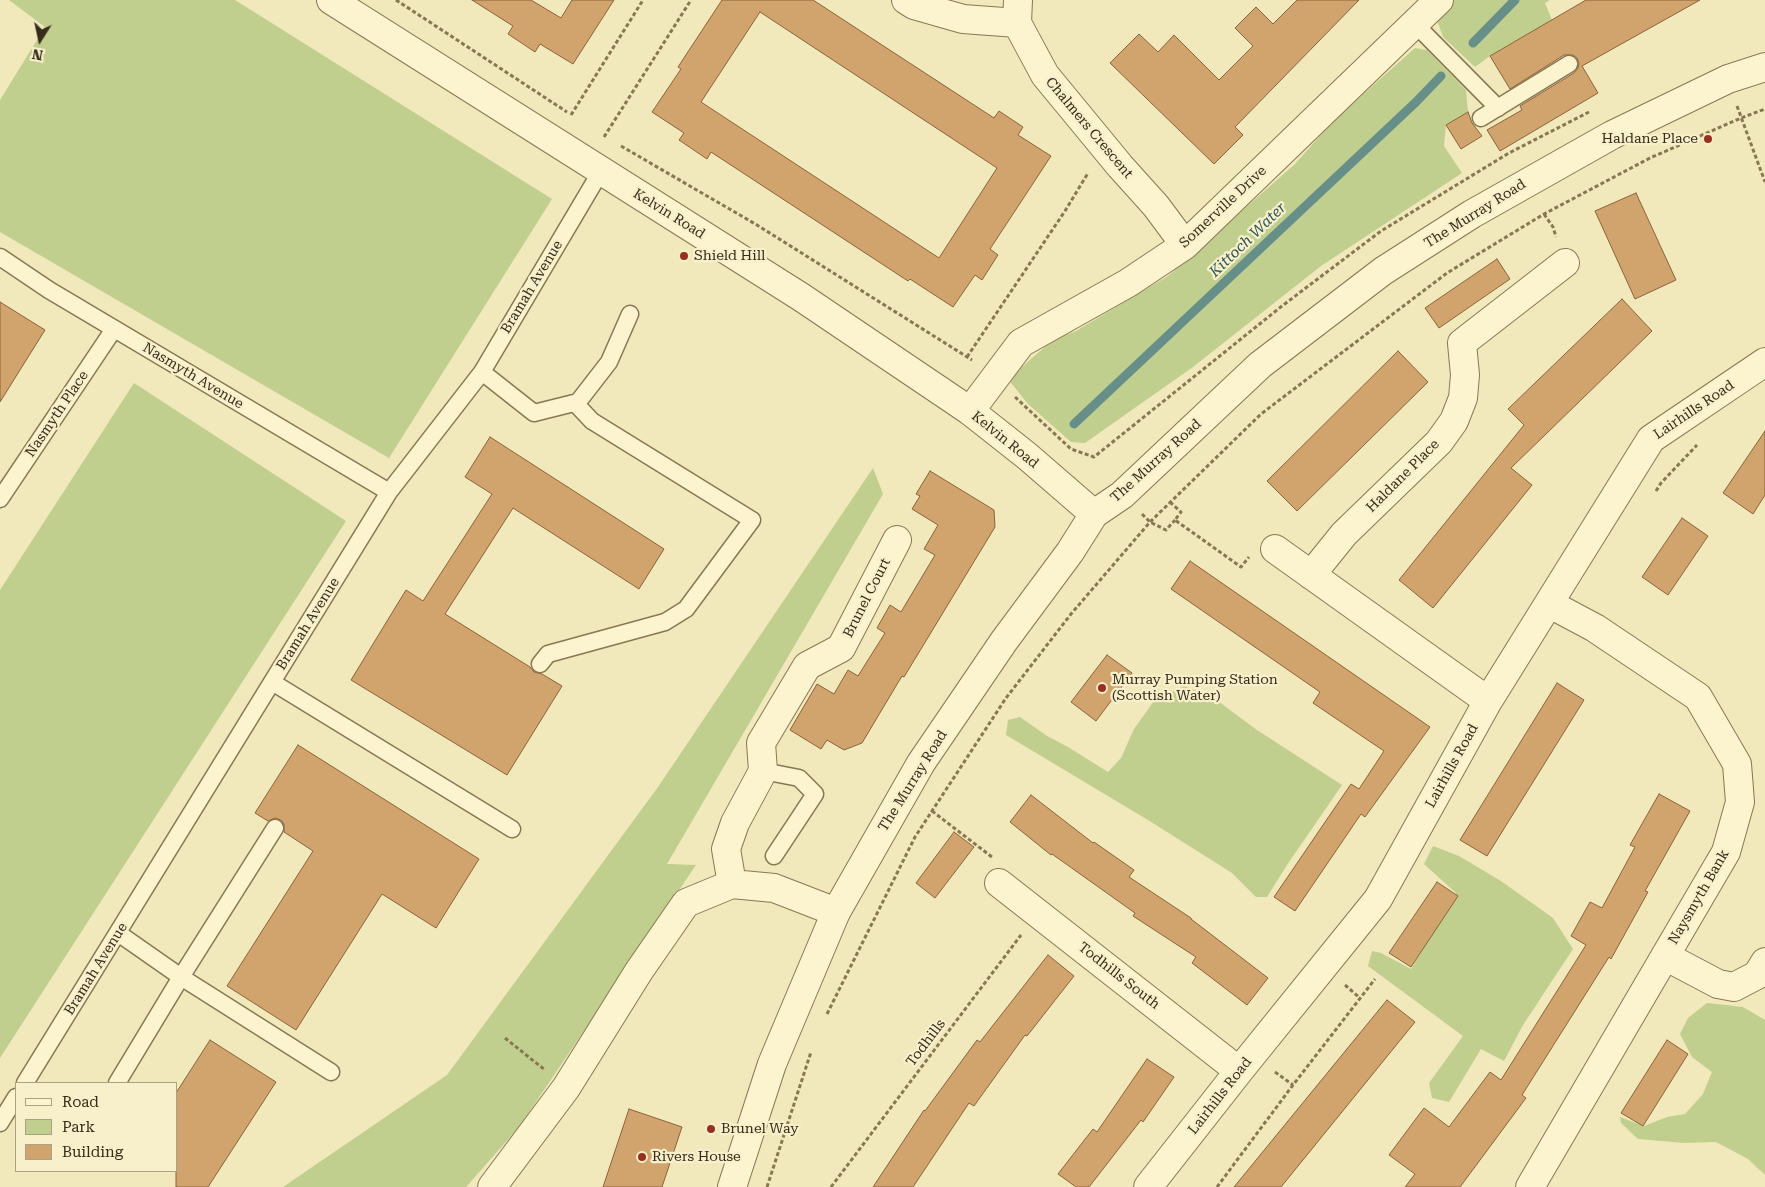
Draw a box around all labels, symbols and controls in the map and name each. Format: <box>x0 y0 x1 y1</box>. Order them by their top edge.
north arrow <box>15 15 65 65</box>
text: N <box>31 46 44 64</box>
street label: Chalmers Crescent <box>1042 74 1136 182</box>
place label: Haldane Place <box>1602 131 1698 147</box>
marker: Haldane Place <box>1702 133 1714 145</box>
street label: Somerville Drive <box>1176 162 1270 252</box>
street label: The Murray Road <box>1421 176 1529 252</box>
street label: Kelvin Road <box>630 185 708 243</box>
water label: Kittoch Water <box>1206 199 1290 281</box>
street label: Bramah Avenue <box>498 237 566 337</box>
place label: Shield Hill <box>694 248 765 264</box>
marker: Shield Hill <box>678 250 690 262</box>
street label: Nasmyth Avenue <box>140 339 246 413</box>
street label: Nasmyth Place <box>22 368 92 460</box>
street label: Lairhills Road <box>1651 377 1737 443</box>
street label: Kelvin Road <box>968 408 1042 472</box>
street label: The Murray Road <box>1107 416 1205 506</box>
street label: Haldane Place <box>1363 436 1443 516</box>
street label: Brunel Court <box>840 555 894 641</box>
street label: Bramah Avenue <box>273 575 343 673</box>
place label: Murray Pumping Station (Scottish Water) <box>1112 672 1278 704</box>
marker: Murray Pumping Station (Scottish Water) <box>1096 682 1108 694</box>
street label: Lairhills Road <box>1422 721 1482 811</box>
street label: The Murray Road <box>875 727 951 835</box>
street label: Naysmyth Bank <box>1665 847 1733 947</box>
street label: Bramah Avenue <box>61 920 131 1018</box>
street label: Todhills South <box>1075 939 1163 1013</box>
street label: Todhills <box>903 1016 949 1070</box>
street label: Lairhills Road <box>1185 1054 1255 1138</box>
legend <box>15 1082 178 1172</box>
text: Road <box>62 1093 99 1111</box>
text: Park <box>62 1118 95 1136</box>
place label: Brunel Way <box>721 1121 798 1137</box>
marker: Brunel Way <box>705 1123 717 1135</box>
text: Building <box>62 1143 123 1161</box>
place label: Rivers House <box>652 1149 741 1165</box>
marker: Rivers House <box>636 1151 648 1163</box>

